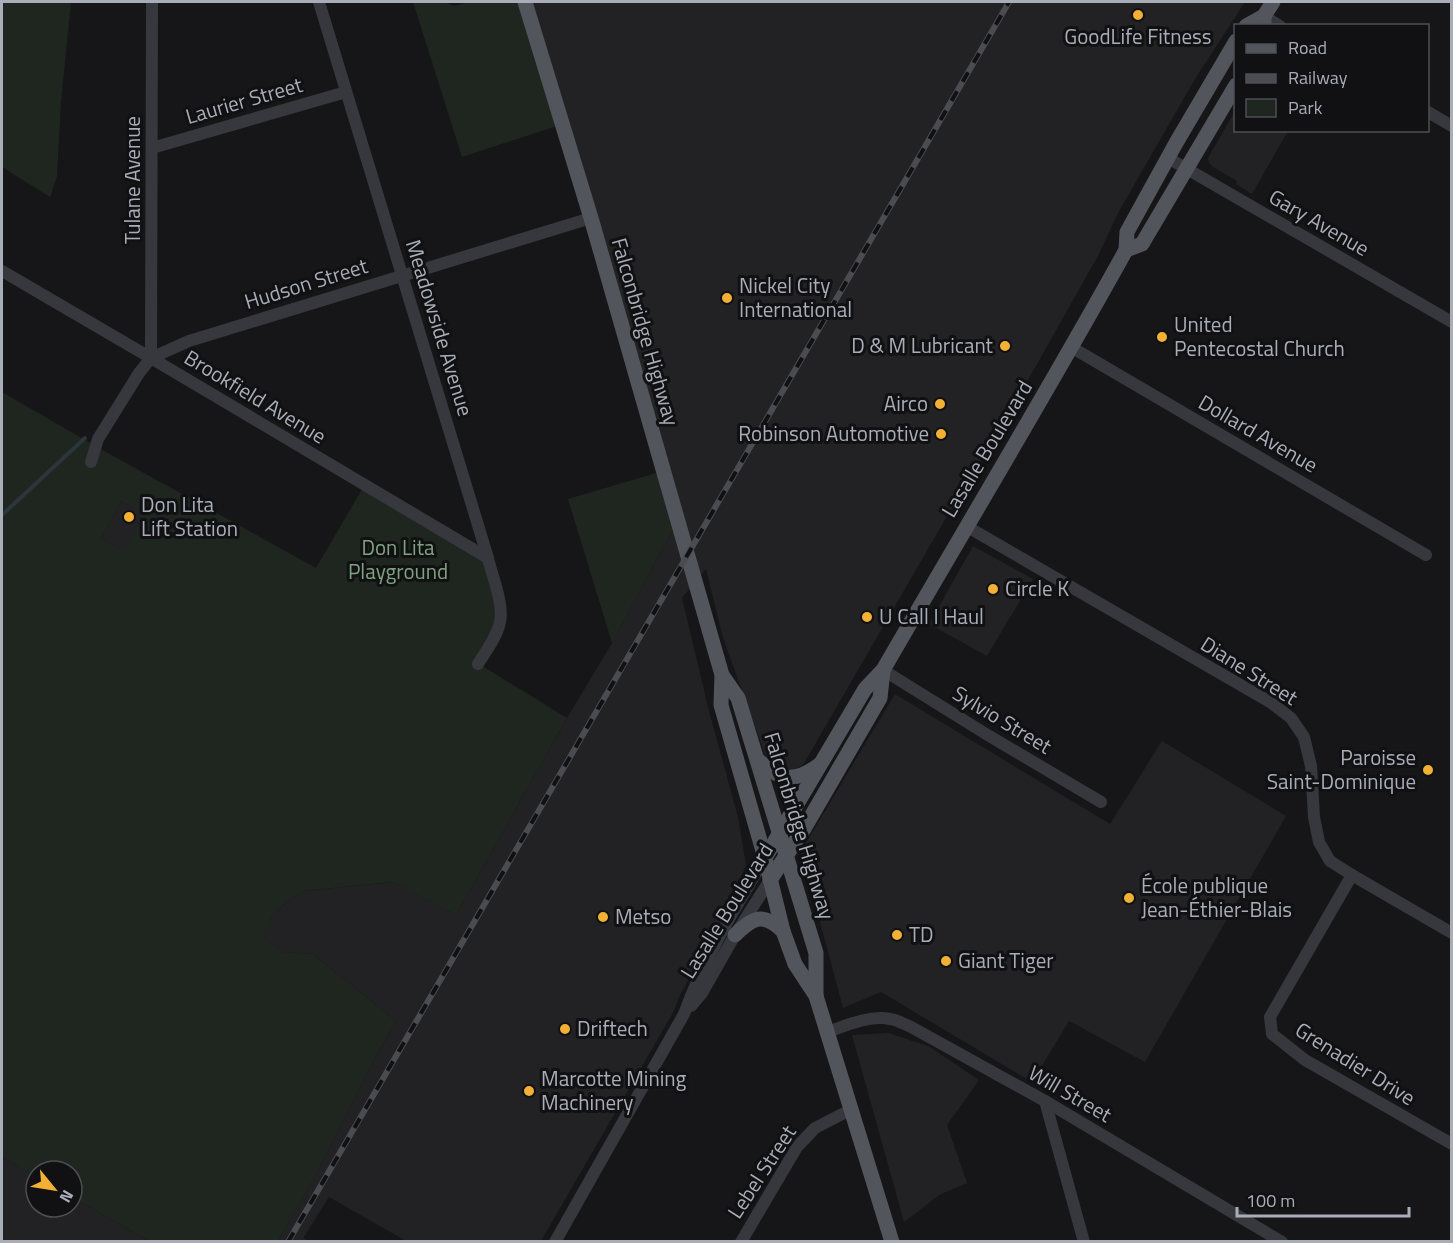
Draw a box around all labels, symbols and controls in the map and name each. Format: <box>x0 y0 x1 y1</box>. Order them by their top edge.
marker: GoodLife Fitness <box>1131 8 1145 22</box>
place label: GoodLife Fitness <box>1064 20 1212 52</box>
legend <box>1234 24 1429 132</box>
text: Road <box>1288 34 1327 61</box>
text: Railway <box>1288 64 1348 91</box>
street label: Laurier Street <box>182 68 307 132</box>
text: Park <box>1288 94 1323 121</box>
street label: Tulane Avenue <box>116 116 148 244</box>
street label: Gary Avenue <box>1263 180 1376 264</box>
street label: Falconbridge Highway <box>604 234 688 430</box>
street label: Meadowside Avenue <box>398 235 482 420</box>
street label: Hudson Street <box>240 249 372 317</box>
place label: Nickel City International <box>739 269 852 325</box>
marker: Nickel City International <box>720 291 734 305</box>
place label: United Pentecostal Church <box>1174 308 1345 364</box>
place label: D & M Lubricant <box>851 329 994 361</box>
marker: United Pentecostal Church <box>1155 330 1169 344</box>
marker: D & M Lubricant <box>998 339 1012 353</box>
street label: Brookfield Avenue <box>178 341 333 451</box>
street label: Lasalle Boulevard <box>933 374 1040 523</box>
street label: Dollard Avenue <box>1193 386 1324 480</box>
place label: Airco <box>884 387 928 419</box>
marker: Airco <box>933 397 947 411</box>
place label: Robinson Automotive <box>738 417 929 449</box>
marker: Robinson Automotive <box>934 427 948 441</box>
place label: Don Lita Lift Station <box>141 488 238 544</box>
marker: Don Lita Lift Station <box>122 510 136 524</box>
park label: Don Lita Playground <box>348 531 448 587</box>
place label: Circle K <box>1005 572 1069 604</box>
marker: Circle K <box>986 582 1000 596</box>
place label: U Call I Haul <box>879 600 984 632</box>
marker: U Call I Haul <box>860 610 874 624</box>
street label: Diane Street <box>1195 628 1305 713</box>
street label: Sylvio Street <box>947 677 1059 762</box>
street label: Falconbridge Highway <box>756 728 844 923</box>
place label: Paroisse Saint-Dominique <box>1267 741 1416 797</box>
marker: Paroisse Saint-Dominique <box>1421 763 1435 777</box>
street label: Lasalle Boulevard <box>672 836 781 985</box>
place label: École publique Jean-Éthier-Blais <box>1141 869 1292 925</box>
marker: École publique Jean-Éthier-Blais <box>1122 891 1136 905</box>
place label: Metso <box>615 900 671 932</box>
marker: Metso <box>596 910 610 924</box>
place label: TD <box>909 918 934 950</box>
marker: TD <box>890 928 904 942</box>
place label: Giant Tiger <box>958 944 1054 976</box>
marker: Giant Tiger <box>939 954 953 968</box>
place label: Driftech <box>577 1012 648 1044</box>
street label: Grenadier Drive <box>1289 1013 1422 1113</box>
marker: Driftech <box>558 1022 572 1036</box>
street label: Will Street <box>1023 1056 1119 1130</box>
place label: Marcotte Mining Machinery <box>541 1062 687 1118</box>
marker: Marcotte Mining Machinery <box>522 1084 536 1098</box>
street label: Lebel Street <box>719 1118 804 1225</box>
north arrow <box>24 1159 84 1219</box>
scale bar <box>1237 1180 1410 1218</box>
text: N <box>54 1186 80 1207</box>
text: 100 m <box>1246 1187 1295 1214</box>

